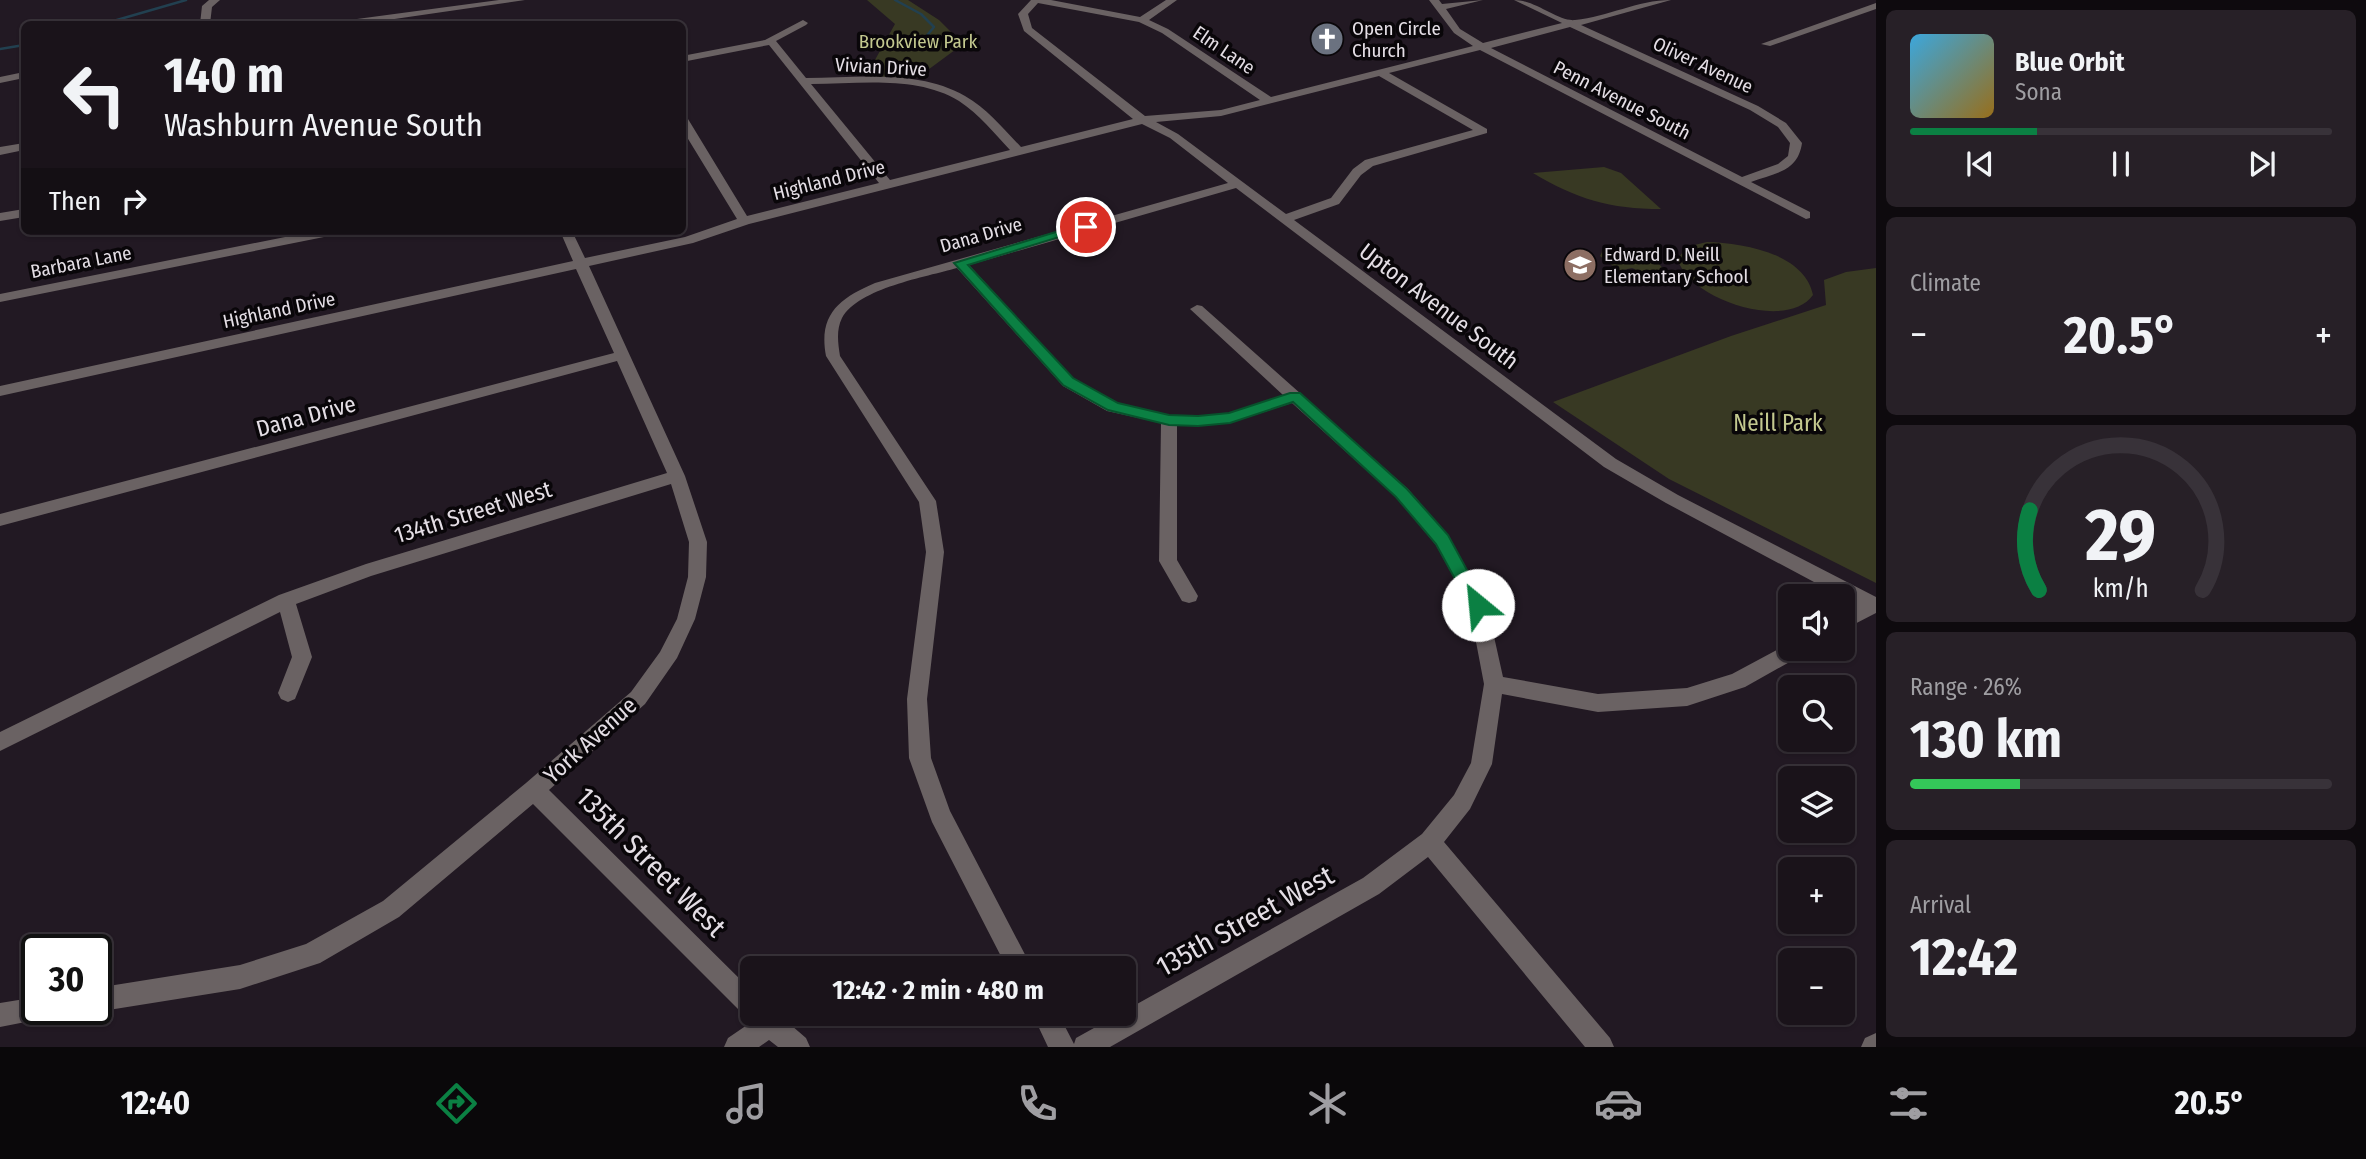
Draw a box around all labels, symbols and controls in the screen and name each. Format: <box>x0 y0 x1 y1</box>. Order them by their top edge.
place label: Open Circle Church <box>1352 17 1441 62</box>
church icon: Open Circle Church <box>1308 20 1346 58</box>
street label: Elm Lane <box>1189 21 1259 79</box>
park label: Brookview Park <box>859 30 977 53</box>
street label: Oliver Avenue <box>1649 32 1757 98</box>
text: 140 m <box>164 46 284 105</box>
text: Blue Orbit <box>2015 47 2125 78</box>
icon: left <box>49 49 140 140</box>
street label: Vivian Drive <box>835 53 927 81</box>
street label: Penn Avenue South <box>1550 56 1694 144</box>
text: Sona <box>2015 78 2062 106</box>
text: Washburn Avenue South <box>164 106 483 144</box>
icon: previous <box>1961 145 1999 183</box>
icon: pause <box>2102 145 2140 183</box>
icon: next <box>2243 145 2281 183</box>
street label: Highland Drive <box>771 155 887 205</box>
icon: right <box>115 182 153 220</box>
text: Then <box>49 186 101 217</box>
pin <box>1056 197 1116 257</box>
icon: arrive <box>1067 208 1105 246</box>
street label: Dana Drive <box>937 212 1025 258</box>
street label: Upton Avenue South <box>1354 237 1524 375</box>
street label: Barbara Lane <box>29 241 133 283</box>
place label: Edward D. Neill Elementary School <box>1604 243 1749 288</box>
school or university icon: Edward D. Neill Elementary School <box>1561 246 1599 284</box>
text: Climate <box>1910 269 1981 297</box>
street label: Highland Drive <box>221 287 337 333</box>
text: 20.5° <box>2064 304 2178 367</box>
text: − <box>1910 312 1927 358</box>
text: + <box>2315 312 2332 358</box>
street label: Dana Drive <box>253 389 359 443</box>
park label: Neill Park <box>1733 409 1823 437</box>
street label: 134th Street West <box>391 475 556 549</box>
text: 29 <box>2085 492 2156 579</box>
position arrow <box>1441 568 1515 642</box>
text: km/h <box>2093 573 2149 603</box>
map controls <box>1778 584 1855 1025</box>
button: sound <box>1778 584 1855 661</box>
text: Range · 26% <box>1910 673 2022 701</box>
button: search <box>1778 675 1855 752</box>
street label: York Avenue <box>538 691 642 789</box>
text: 130 km <box>1910 708 2062 771</box>
button: layers <box>1778 766 1855 843</box>
street label: 135th Street West <box>569 780 733 944</box>
button: + <box>1778 857 1855 934</box>
street label: 135th Street West <box>1151 858 1340 983</box>
text: Arrival <box>1910 891 1971 919</box>
text: 12:42 <box>1910 926 2018 989</box>
speed limit sign: 30 <box>21 934 112 1025</box>
button: − <box>1778 948 1855 1025</box>
text: 12:42 · 2 min · 480 m <box>832 975 1044 1006</box>
icon: directions <box>432 1079 481 1128</box>
icon: music <box>722 1079 771 1128</box>
icon: phone <box>1013 1079 1062 1128</box>
icon: climate <box>1303 1079 1352 1128</box>
icon: car <box>1594 1079 1643 1128</box>
icon: filters <box>1884 1079 1933 1128</box>
text: 12:40 <box>121 1084 190 1122</box>
text: 20.5° <box>2175 1084 2245 1122</box>

